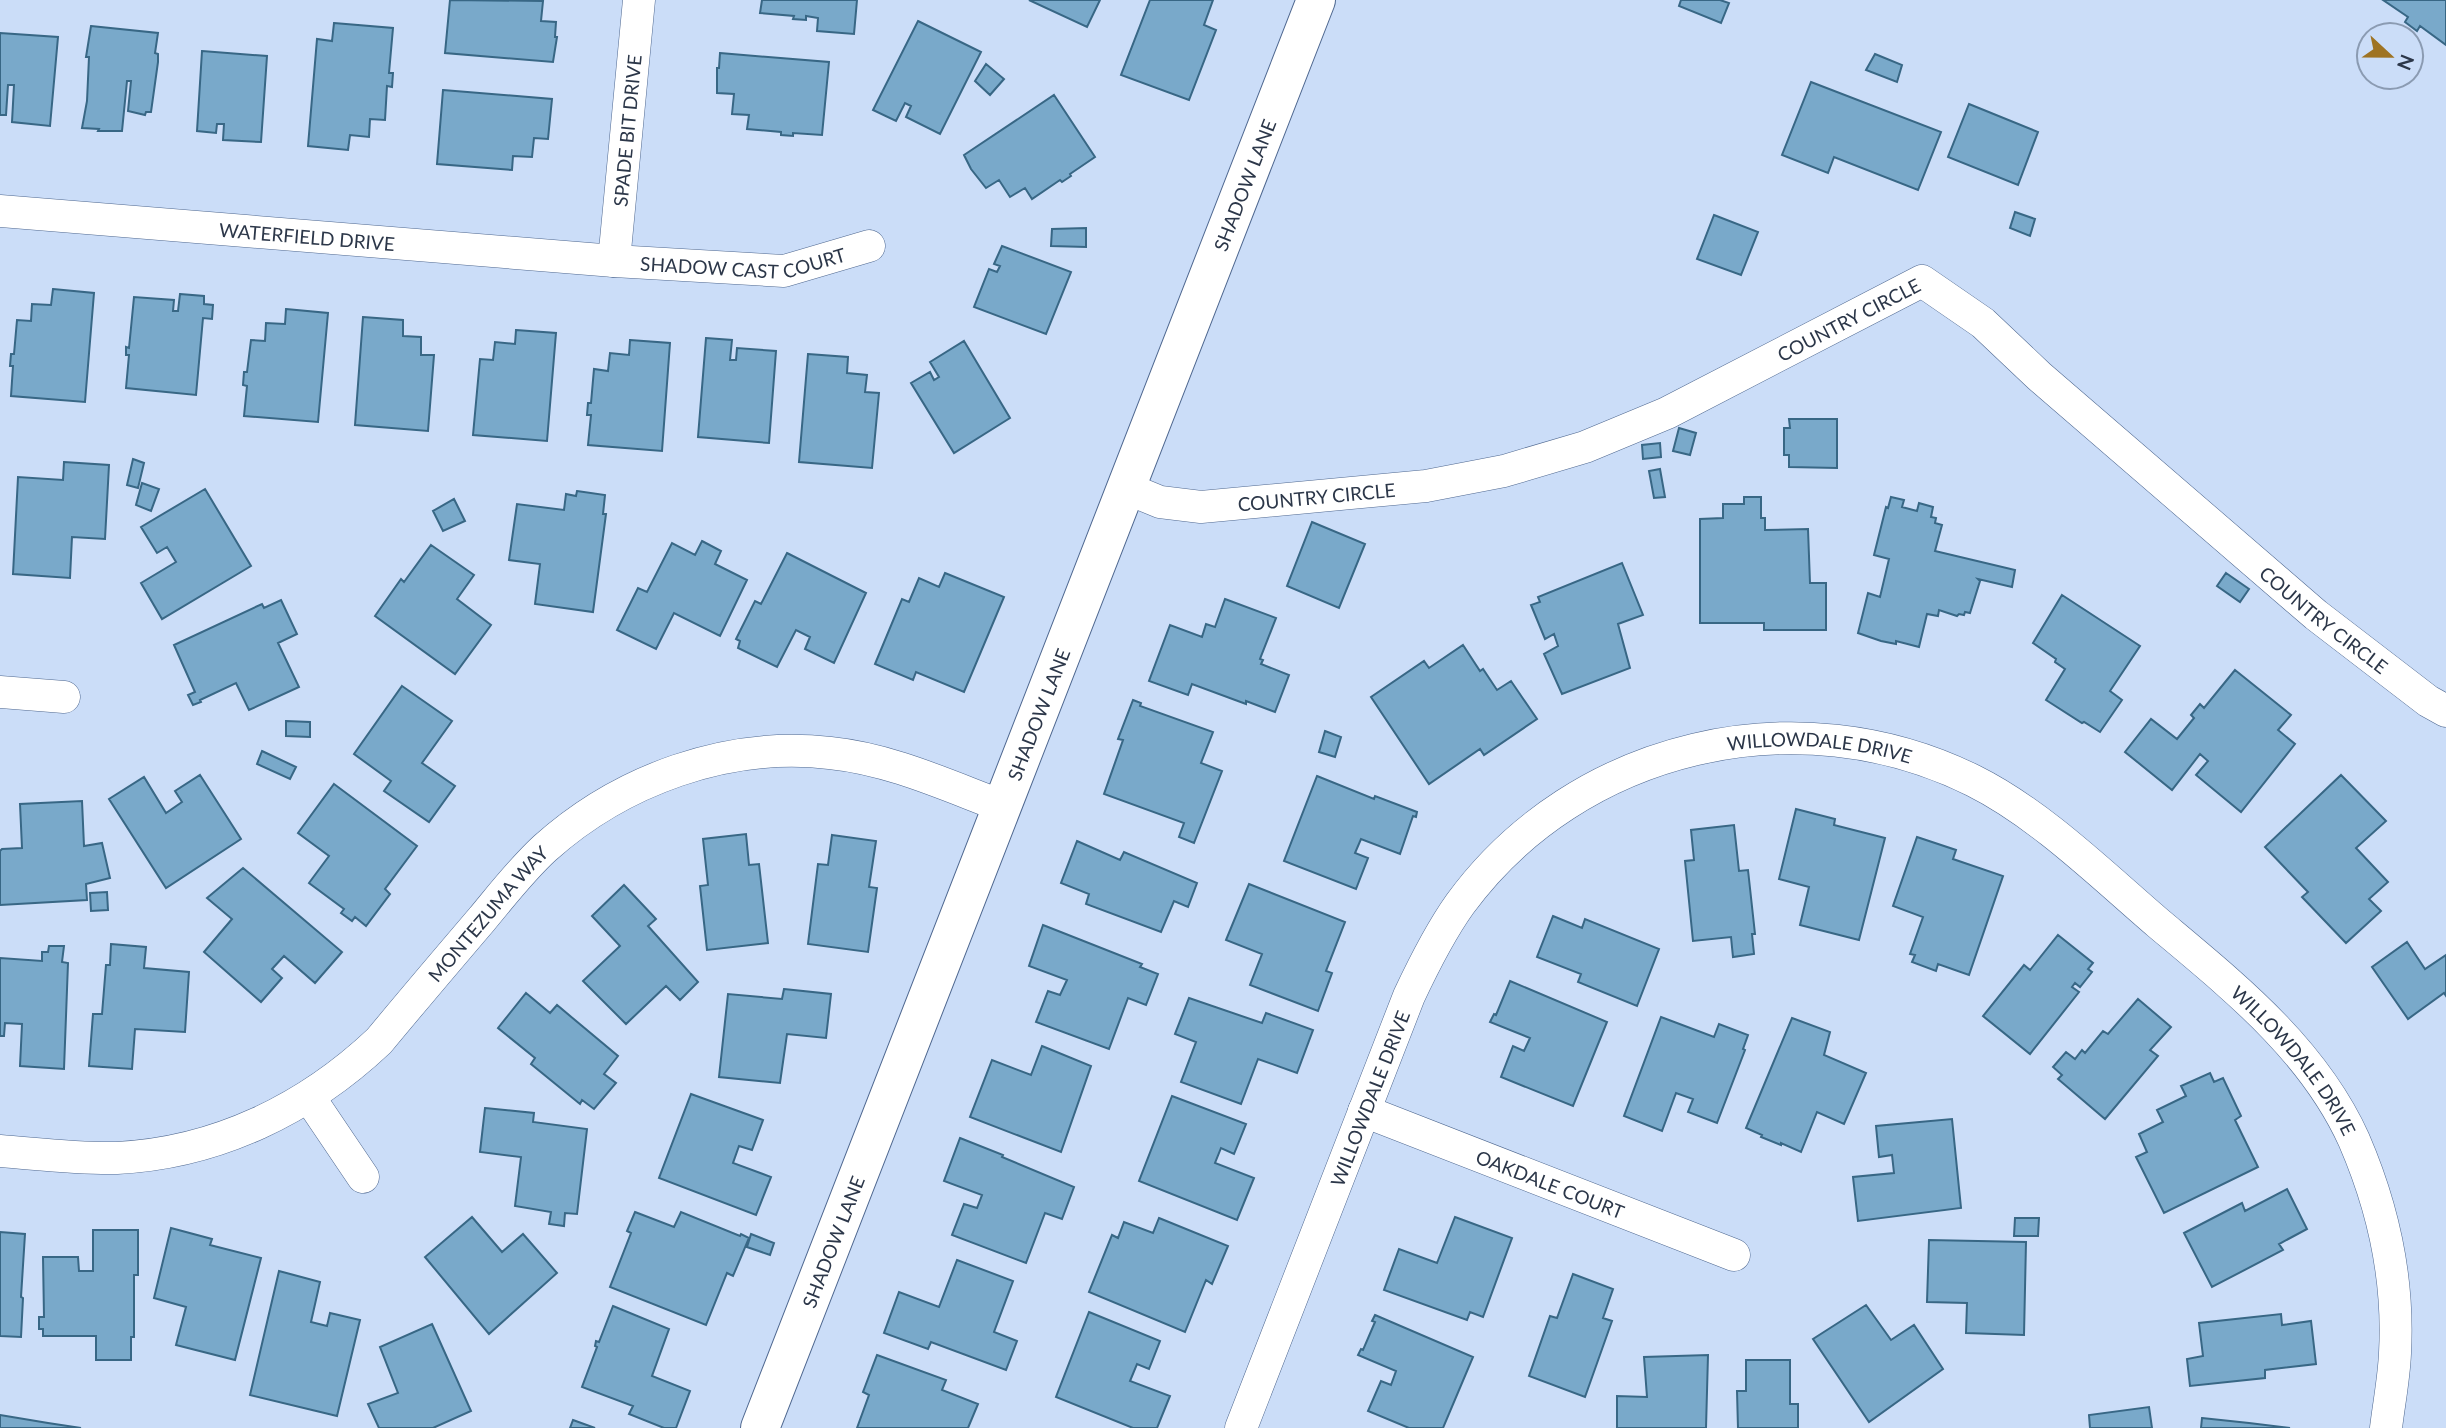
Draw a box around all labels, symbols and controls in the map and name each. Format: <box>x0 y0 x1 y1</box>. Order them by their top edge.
north arrow <box>2355 21 2425 91</box>
text: N <box>2393 51 2420 74</box>
street label: SPADE BIT DRIVE <box>608 53 645 208</box>
street label: SHADOW LANE <box>1208 116 1280 254</box>
street label: WATERFIELD DRIVE <box>218 217 396 255</box>
street label: SHADOW CAST COURT <box>640 242 848 282</box>
street label: COUNTRY CIRCLE <box>1773 273 1924 366</box>
street label: COUNTRY CIRCLE <box>1237 477 1396 515</box>
street label: COUNTRY CIRCLE <box>2256 561 2393 678</box>
street label: SHADOW LANE <box>1002 645 1074 783</box>
street label: WILLOWDALE DRIVE <box>1726 727 1915 767</box>
street label: MONTEZUMA WAY <box>423 840 552 986</box>
street label: WILLOWDALE DRIVE <box>2227 980 2361 1139</box>
street label: WILLOWDALE DRIVE <box>1325 1007 1414 1189</box>
street label: OAKDALE COURT <box>1473 1144 1628 1223</box>
street label: SHADOW LANE <box>797 1172 869 1311</box>

